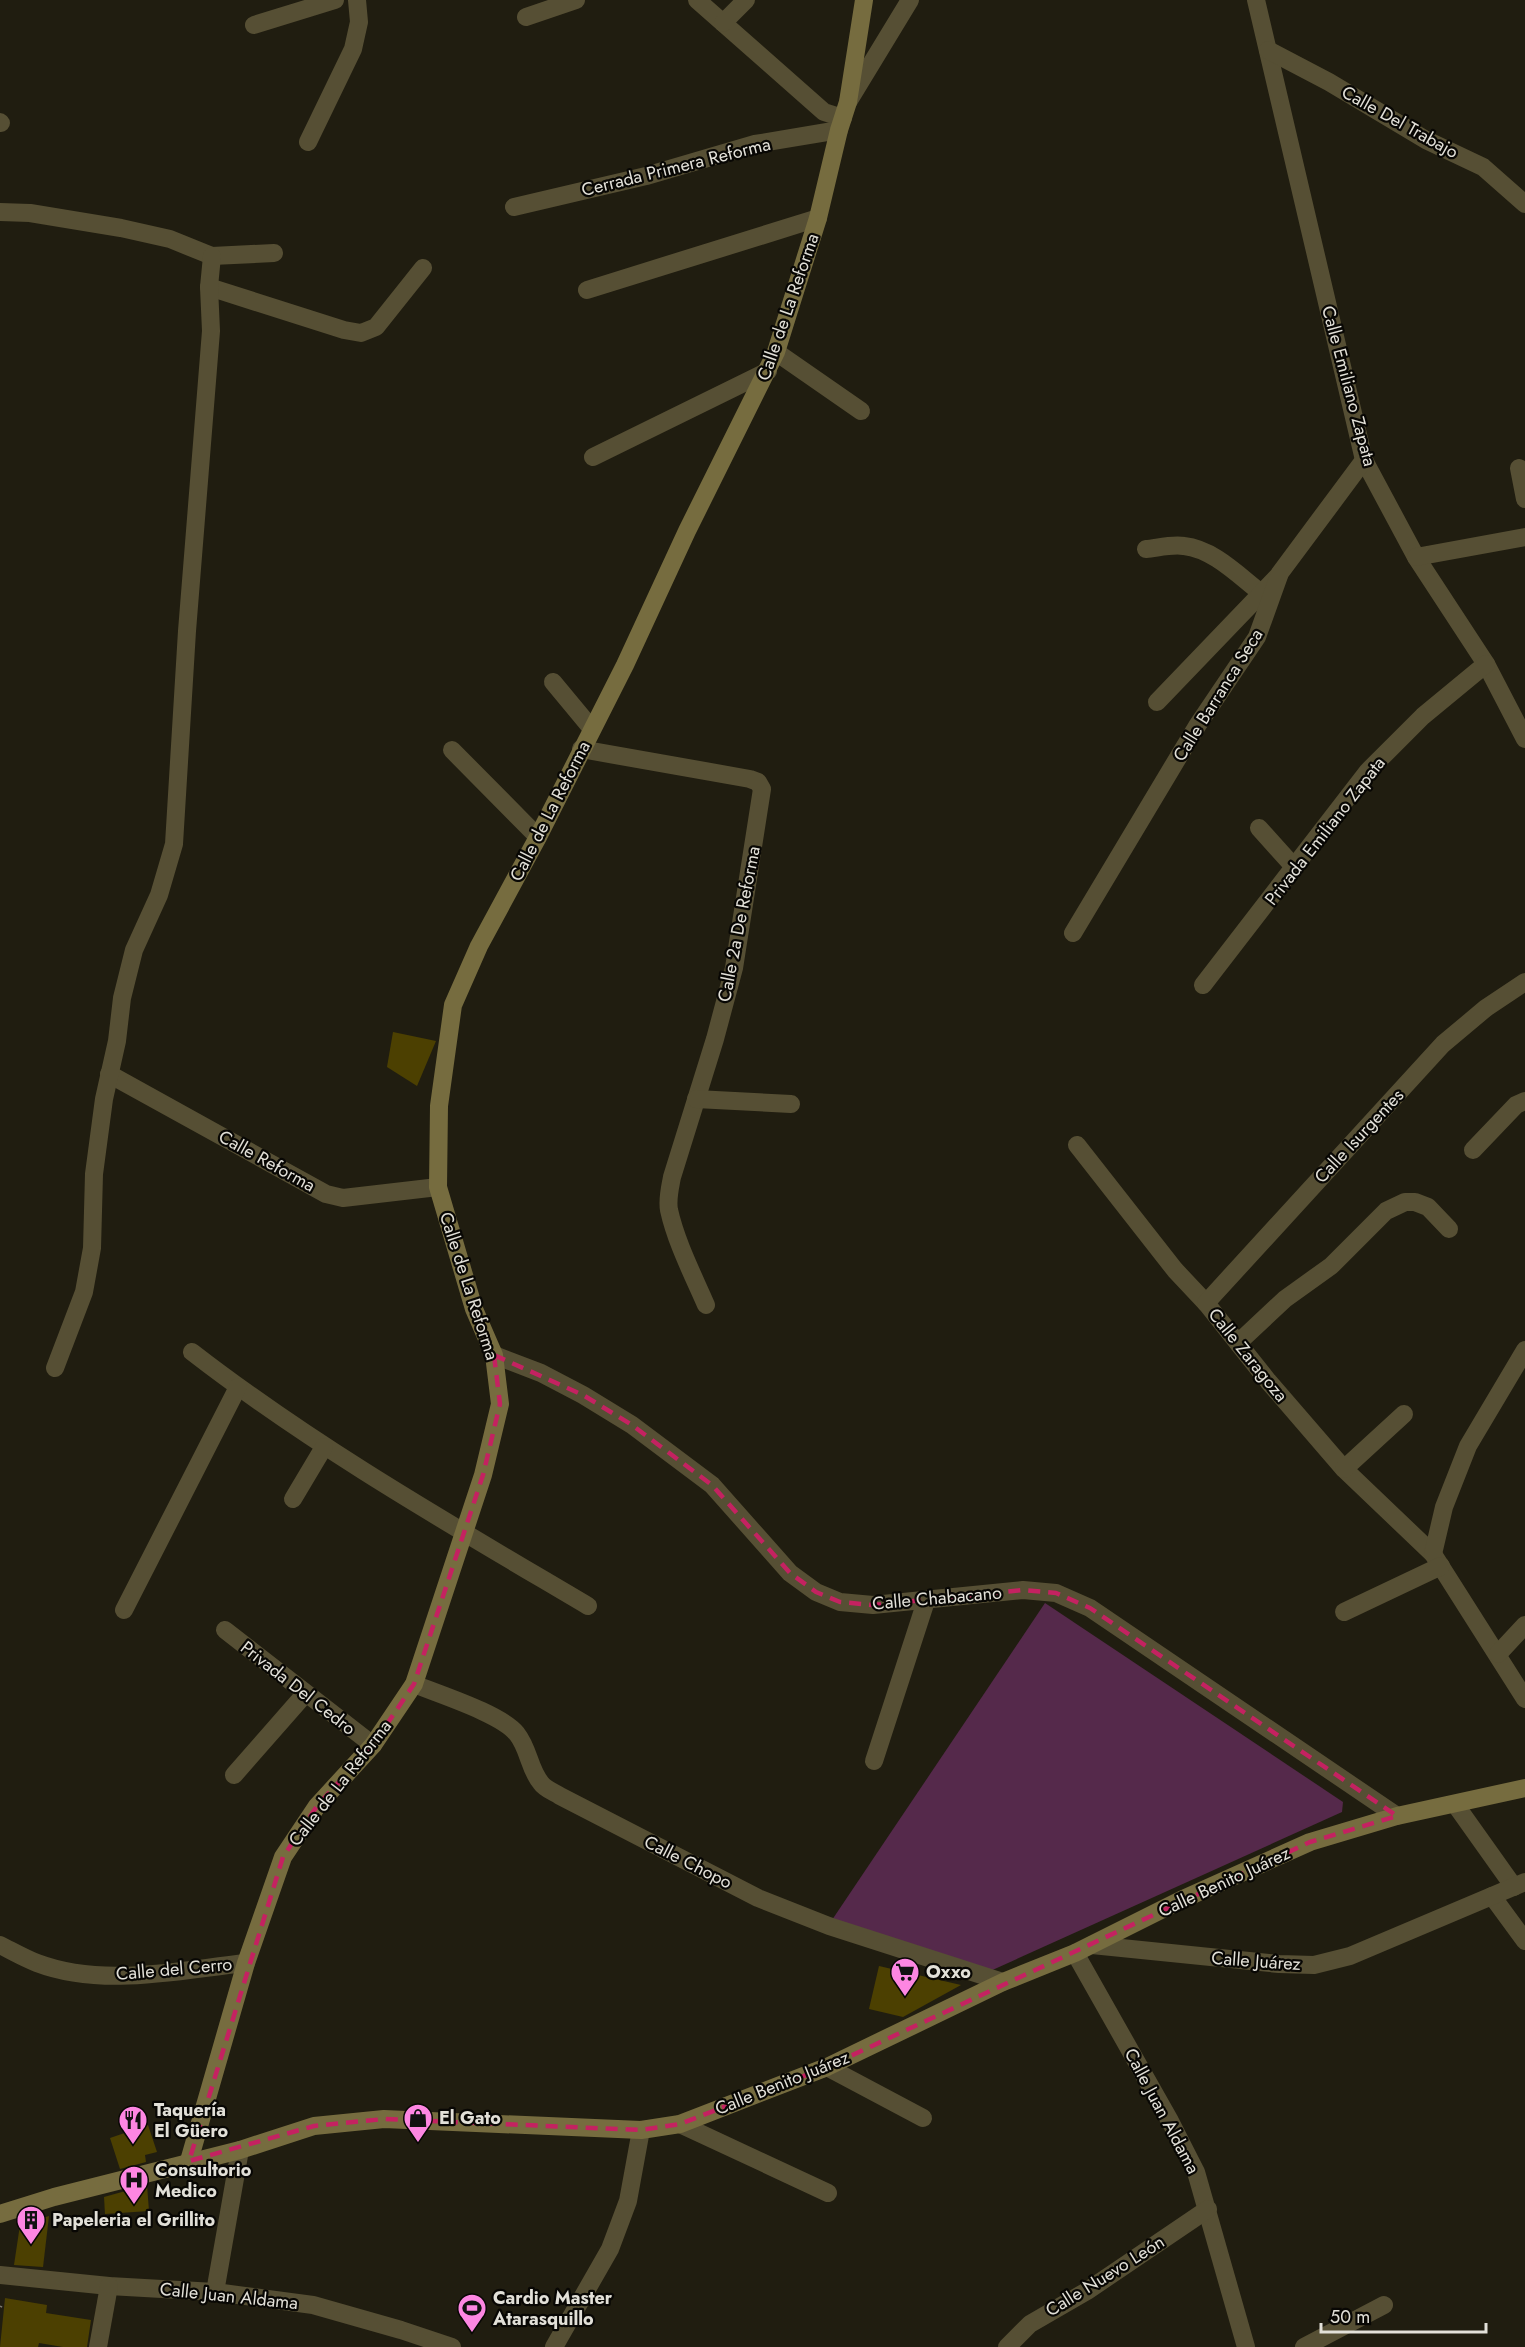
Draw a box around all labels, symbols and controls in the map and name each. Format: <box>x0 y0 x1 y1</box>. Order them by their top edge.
street label: Calle Del Trabajo <box>1337 79 1463 165</box>
street label: Cerrada Primera Reforma <box>579 131 773 203</box>
street label: Calle de La Reforma <box>751 230 825 384</box>
street label: Calle Emiliano Zapata <box>1315 303 1383 469</box>
street label: Calle Barranca Seca <box>1167 624 1269 766</box>
street label: Calle de La Reforma <box>503 736 597 886</box>
street label: Privada Emiliano Zapata <box>1259 751 1391 911</box>
street label: Calle 2a De Reforma <box>711 844 767 1004</box>
street label: Calle Isurgentes <box>1308 1083 1410 1189</box>
street label: Calle Reforma <box>214 1124 320 1198</box>
street label: Calle de La Reforma <box>433 1209 505 1363</box>
street label: Calle Zaragoza <box>1202 1303 1294 1407</box>
street label: Calle Chabacano <box>871 1579 1003 1617</box>
street label: Privada Del Cedro <box>235 1635 361 1741</box>
street label: Calle de La Reforma <box>282 1714 398 1852</box>
street label: Calle Chopo <box>639 1829 737 1895</box>
street label: Calle Benito Juárez <box>1154 1840 1295 1924</box>
street label: Calle Juárez <box>1210 1945 1302 1977</box>
street label: Calle del Cerro <box>115 1951 233 1987</box>
supermarket icon: Oxxo <box>889 1956 921 1998</box>
place label: Oxxo <box>926 1959 971 1985</box>
street label: Calle Benito Juárez <box>711 2044 854 2122</box>
street label: Calle Juan Aldama <box>1118 2044 1206 2178</box>
place label: Taquería El Güero <box>154 2097 229 2144</box>
shop icon: El Gato <box>402 2102 434 2144</box>
restaurant icon: Taquería El Güero <box>117 2104 149 2146</box>
place label: El Gato <box>439 2105 501 2131</box>
place label: Consultorio Medico <box>155 2157 252 2204</box>
hospital icon: Consultorio Medico <box>118 2164 150 2206</box>
building icon: Papeleria el Grillito <box>15 2204 47 2246</box>
place label: Papeleria el Grillito <box>52 2207 215 2233</box>
street label: Calle Nuevo León <box>1040 2229 1170 2323</box>
street label: Calle Juan Aldama <box>159 2276 299 2316</box>
place label: Cardio Master Atarasquillo <box>492 2285 613 2332</box>
sports icon: Cardio Master Atarasquillo <box>456 2292 488 2334</box>
scale bar <box>1321 2296 1486 2334</box>
text: 50 m <box>1330 2304 1370 2330</box>

